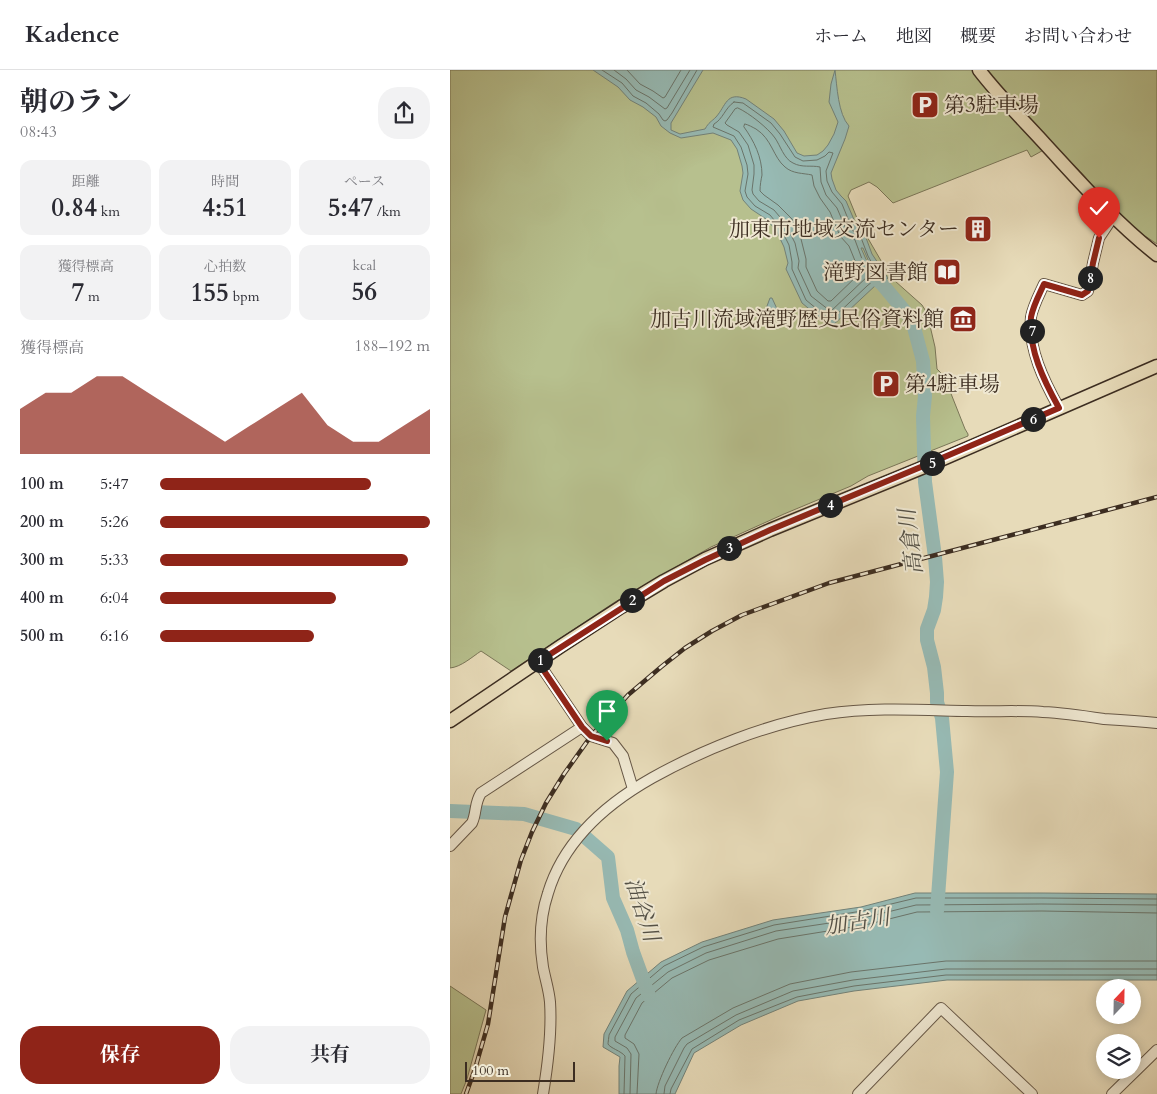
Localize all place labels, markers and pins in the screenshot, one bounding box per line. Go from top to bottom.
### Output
parking icon: 第3駐車場 [910,90,940,120]
place label: 第3駐車場 [944,91,1039,120]
pin [1078,187,1120,238]
building icon: 加東市地域交流センター [963,214,993,244]
place label: 加東市地域交流センター [729,215,959,244]
library icon: 滝野図書館 [932,257,962,287]
place label: 滝野図書館 [823,258,928,287]
pin: 8 [1078,266,1102,290]
museum icon: 加古川流域滝野歴史民俗資料館 [948,304,978,334]
place label: 加古川流域滝野歴史民俗資料館 [650,305,944,334]
pin: 7 [1020,318,1044,344]
parking icon: 第4駐車場 [871,369,901,399]
place label: 第4駐車場 [905,370,1000,399]
pin: 6 [1020,406,1046,432]
pin: 5 [920,450,944,476]
pin: 4 [818,492,842,518]
pin: 3 [716,536,742,560]
pin: 2 [620,588,644,612]
pin: 1 [528,648,552,672]
pin [586,690,628,741]

